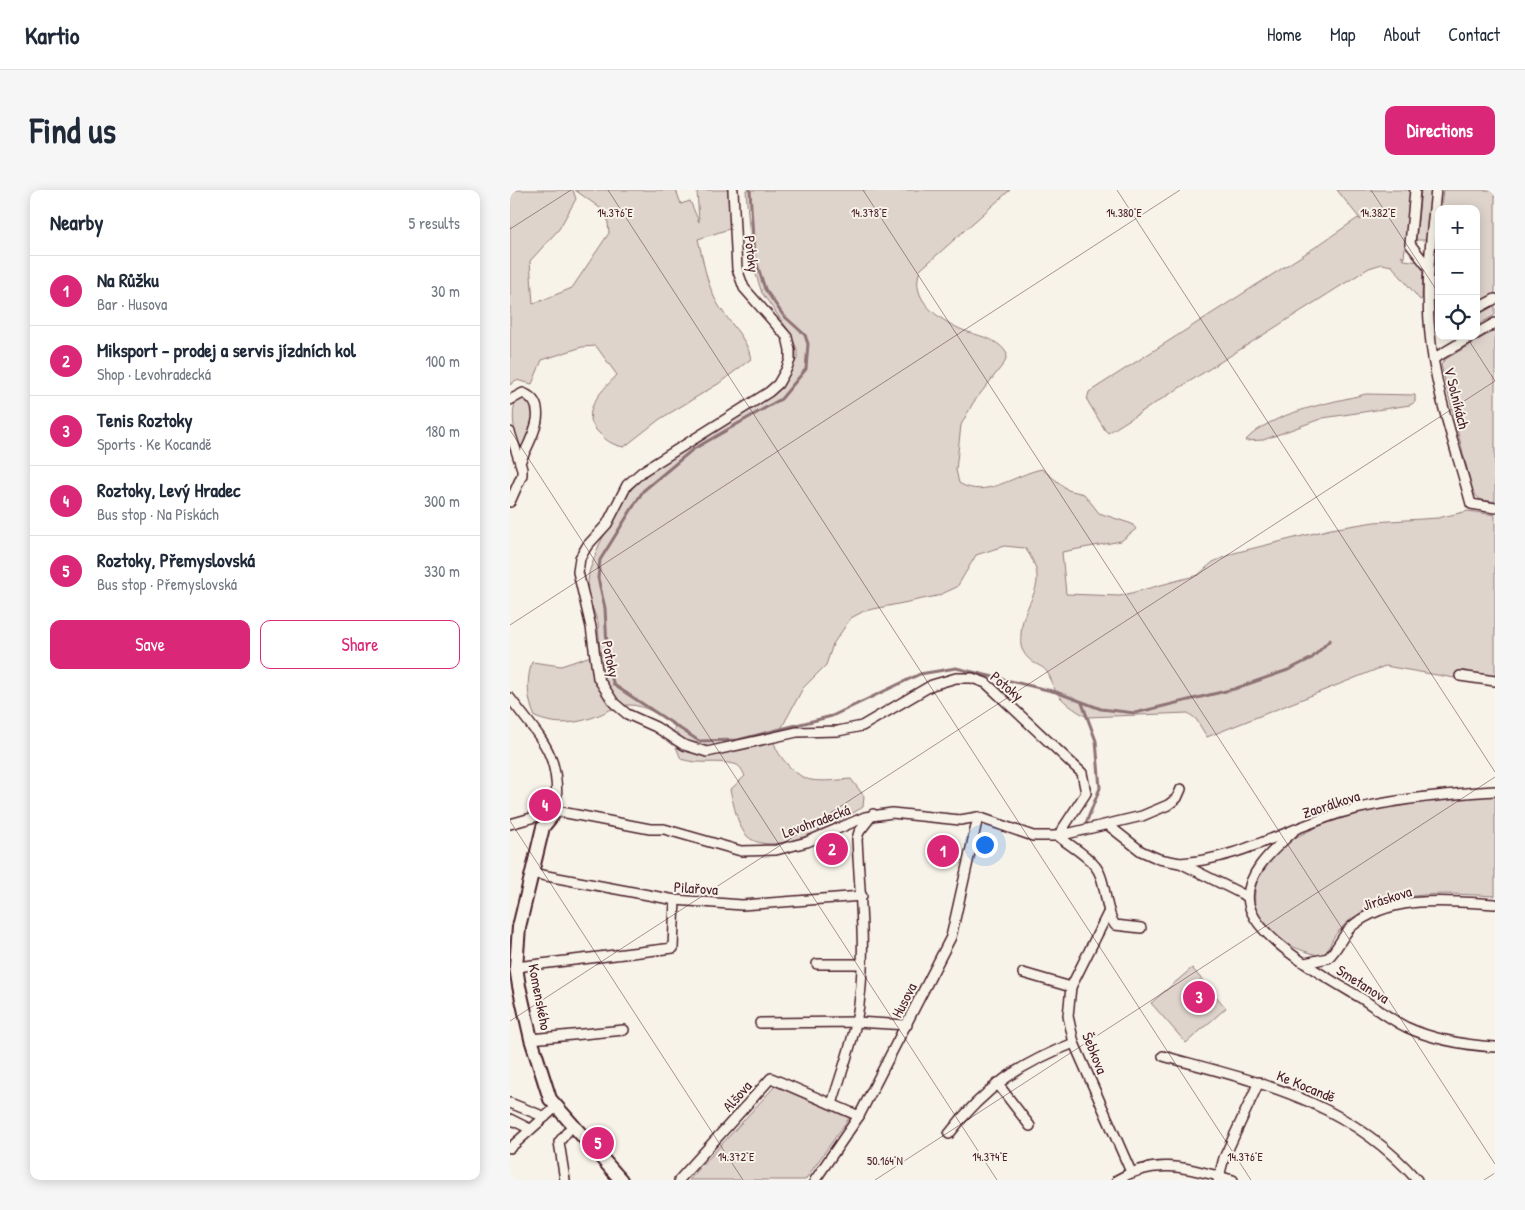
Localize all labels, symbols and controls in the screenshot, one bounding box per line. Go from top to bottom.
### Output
text: Kartio [25,19,80,51]
text: Home [1267,22,1302,47]
text: Map [1330,22,1355,47]
text: About [1383,22,1420,47]
text: Contact [1448,22,1500,47]
button: Directions [1385,106,1495,155]
text: Find us [30,107,116,154]
text: 14.376°E [597,204,633,221]
text: 14.378°E [851,204,888,221]
text: 14.380°E [1106,204,1142,221]
text: 14.382°E [1360,204,1397,221]
map controls [1435,205,1480,340]
button: + [1435,205,1480,250]
text: Nearby [50,208,103,237]
text: 5 results [409,212,460,234]
street label: Potoky [739,234,765,274]
button: − [1435,250,1480,295]
text: Na Růžku [97,267,159,293]
text: 1 [63,280,69,302]
text: 30 m [431,280,460,302]
text: Bar · Husova [97,293,167,315]
button: locate [1435,295,1480,340]
text: Miksport - prodej a servis jízdních kol [97,337,356,363]
text: 2 [62,350,70,372]
text: 100 m [425,350,460,372]
text: Shop · Levohradecká [97,363,211,385]
street label: V Solníkách [1439,365,1475,431]
text: Tenis Roztoky [97,407,193,433]
text: 3 [62,420,70,442]
text: 180 m [426,420,460,442]
text: Sports · Ke Kocandě [97,433,212,455]
text: Roztoky, Levý Hradec [97,477,240,503]
text: 4 [63,490,69,512]
text: 300 m [424,490,460,512]
text: Bus stop · Na Pískách [97,503,219,525]
text: Roztoky, Přemyslovská [97,547,255,573]
text: 5 [63,560,69,582]
text: 330 m [424,560,460,582]
text: Bus stop · Přemyslovská [97,573,237,595]
button: Save [50,620,250,669]
button: Share [260,620,460,669]
street label: Potoky [597,639,625,679]
street label: Potoky [986,666,1028,706]
street label: Zaorálkova [1300,785,1363,823]
pin: 4 [529,786,561,824]
street label: Levohradecká [779,799,853,843]
pin: 2 [816,830,848,868]
pin: 1 [927,832,959,870]
your location [972,832,998,858]
street label: Pilařova [673,876,719,900]
street label: Jiráskova [1360,881,1414,915]
street label: Smetanova [1332,960,1394,1009]
street label: Komenského [523,962,557,1032]
pin: 3 [1183,978,1215,1016]
street label: Husova [886,979,922,1021]
street label: Šebkova [1077,1029,1113,1077]
street label: Ke Kocandě [1274,1065,1338,1107]
street label: Alšova [717,1076,757,1116]
pin: 5 [582,1124,614,1162]
text: 14.372°E [718,1148,755,1165]
text: 14.374°E [972,1148,1008,1165]
text: 14.376°E [1227,1148,1263,1165]
text: 50.164°N [867,1152,903,1169]

